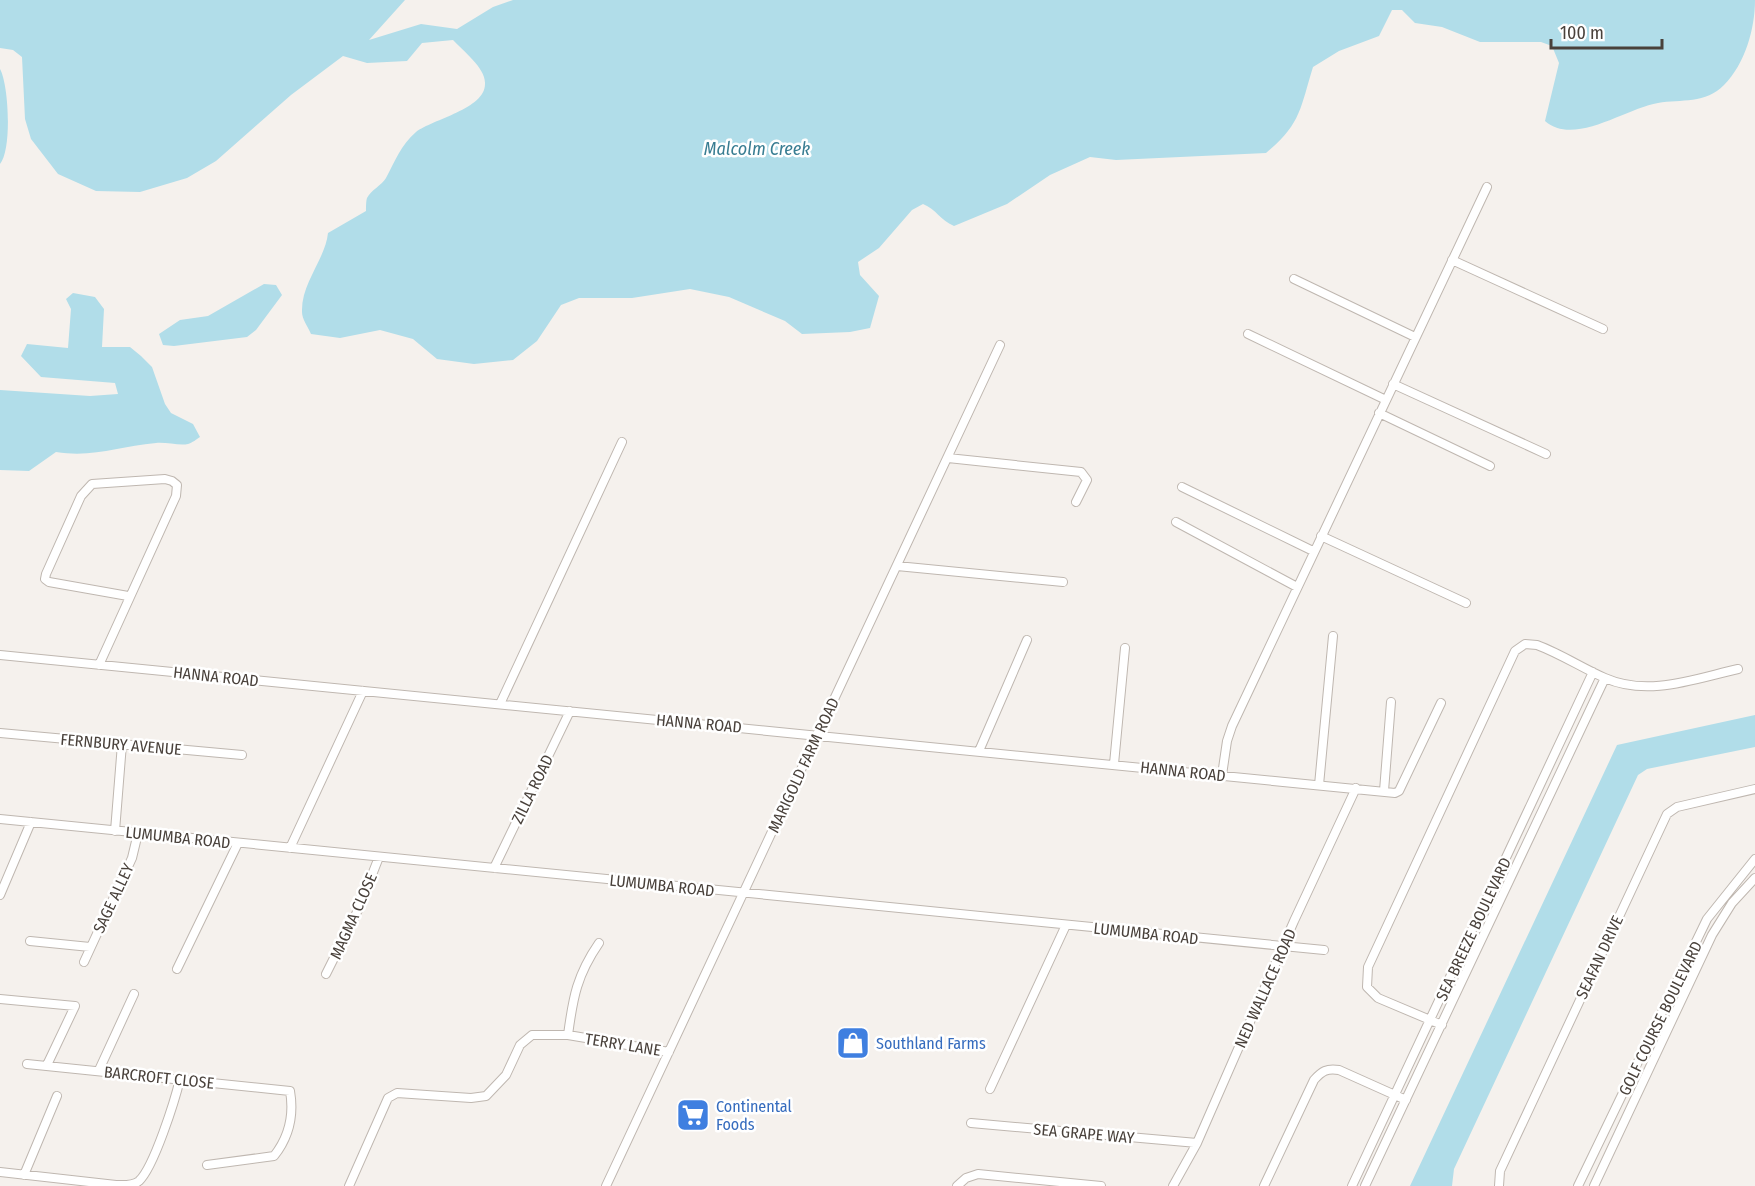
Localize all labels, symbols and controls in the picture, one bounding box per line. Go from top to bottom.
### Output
scale bar [1551,12,1662,50]
text: 100 m [1560,22,1604,44]
water label: Malcolm Creek [704,138,810,160]
street label: HANNA ROAD [172,663,260,690]
street label: MARIGOLD FARM ROAD [764,695,843,836]
street label: HANNA ROAD [655,710,743,737]
street label: FERNBURY AVENUE [60,730,182,759]
street label: ZILLA ROAD [508,752,557,827]
street label: HANNA ROAD [1139,758,1227,785]
street label: LUMUMBA ROAD [125,823,231,852]
street label: SEA BREEZE BOULEVARD [1432,855,1515,1004]
street label: SAGE ALLEY [89,860,138,936]
street label: MAGMA CLOSE [326,870,381,962]
street label: LUMUMBA ROAD [609,871,715,900]
street label: SEAFAN DRIVE [1572,912,1627,1002]
street label: LUMUMBA ROAD [1093,919,1199,948]
street label: NED WALLACE ROAD [1231,926,1300,1051]
street label: GOLF COURSE BOULEVARD [1615,938,1706,1098]
shop icon: Southland Farms [835,1025,871,1061]
street label: TERRY LANE [584,1029,662,1060]
place label: Southland Farms [876,1034,986,1053]
street label: BARCROFT CLOSE [103,1062,215,1093]
supermarket icon: Continental Foods [675,1097,711,1133]
place label: Continental Foods [716,1097,792,1134]
street label: SEA GRAPE WAY [1033,1120,1135,1147]

